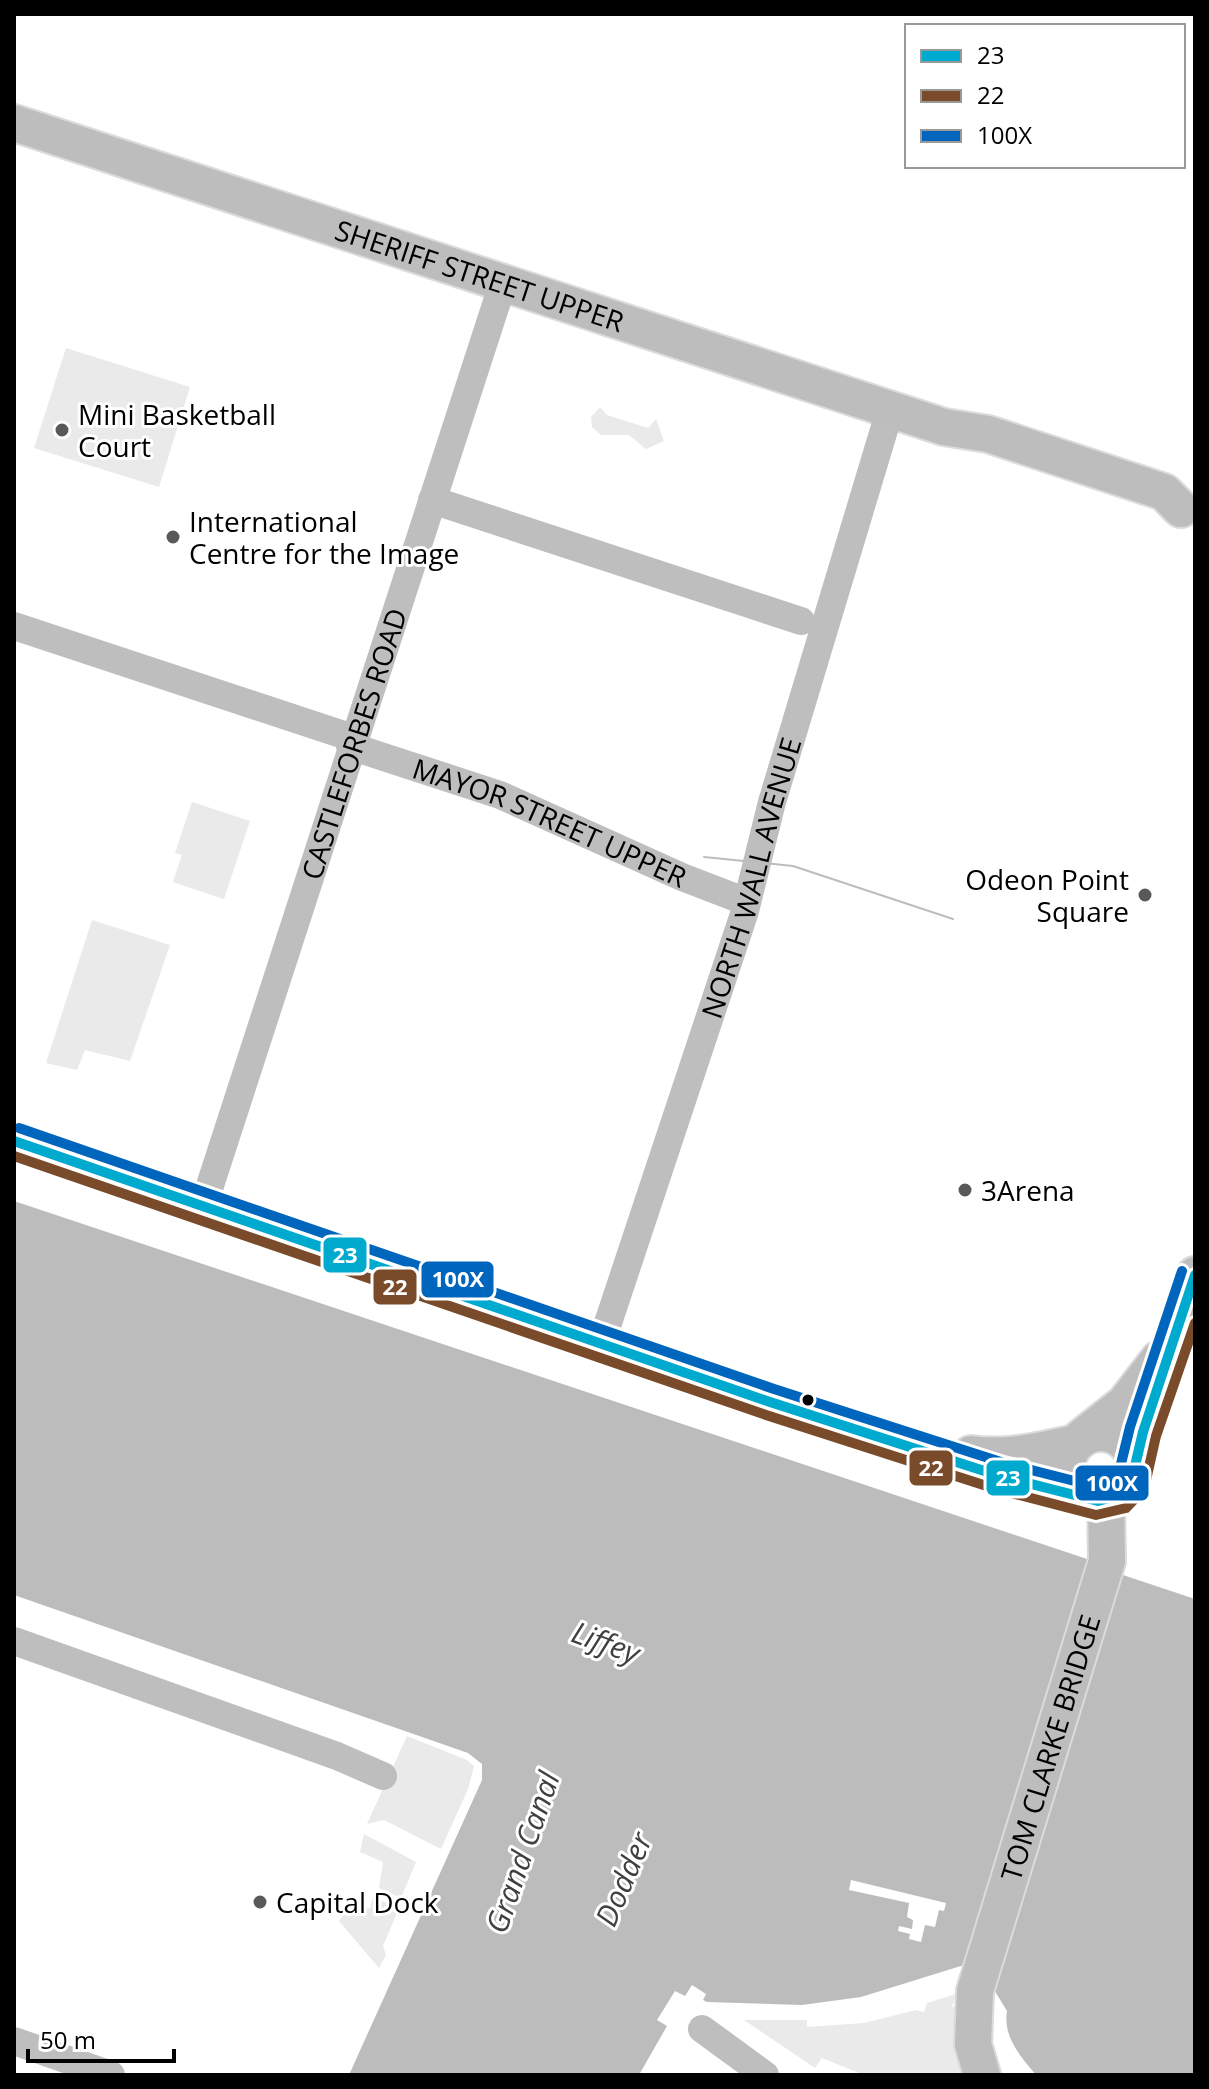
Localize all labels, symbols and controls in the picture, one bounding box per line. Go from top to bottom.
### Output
legend [905,24,1185,168]
text: 23 [977,38,1004,71]
text: 22 [977,78,1004,111]
text: 100X [977,118,1032,151]
street label: SHERIFF STREET UPPER [330,210,629,340]
place label: Mini Basketball Court [78,395,276,465]
marker: Mini Basketball Court [53,421,71,439]
place label: International Centre for the Image [189,502,459,572]
marker: International Centre for the Image [164,528,182,546]
street label: CASTLEFORBES ROAD [292,603,415,884]
street label: NORTH WALL AVENUE [692,733,809,1023]
street label: MAYOR STREET UPPER [408,749,693,896]
place label: Odeon Point Square [965,860,1129,930]
marker: Odeon Point Square [1136,886,1154,904]
place label: 3Arena [981,1171,1075,1209]
marker: 3Arena [956,1181,974,1199]
line badge: 23 [322,1236,368,1274]
text: 23 [332,1239,358,1269]
line badge: 100X [420,1260,495,1299]
text: 100X [432,1263,485,1293]
line badge: 22 [372,1268,418,1306]
text: 22 [382,1271,408,1301]
unlabelled marker [800,1392,816,1408]
line badge: 22 [908,1449,954,1487]
text: 22 [918,1452,944,1482]
line badge: 23 [985,1459,1031,1497]
text: 23 [995,1462,1021,1492]
line badge: 100X [1074,1464,1150,1502]
text: 100X [1086,1467,1139,1497]
street label: TOM CLARKE BRIDGE [991,1610,1108,1885]
water label: Liffey [566,1611,648,1674]
water label: Grand Canal [475,1765,569,1938]
water label: Dodder [585,1825,662,1932]
place label: Capital Dock [276,1883,439,1921]
marker: Capital Dock [251,1893,269,1911]
scale bar [28,2013,174,2063]
text: 50 m [40,2023,96,2056]

